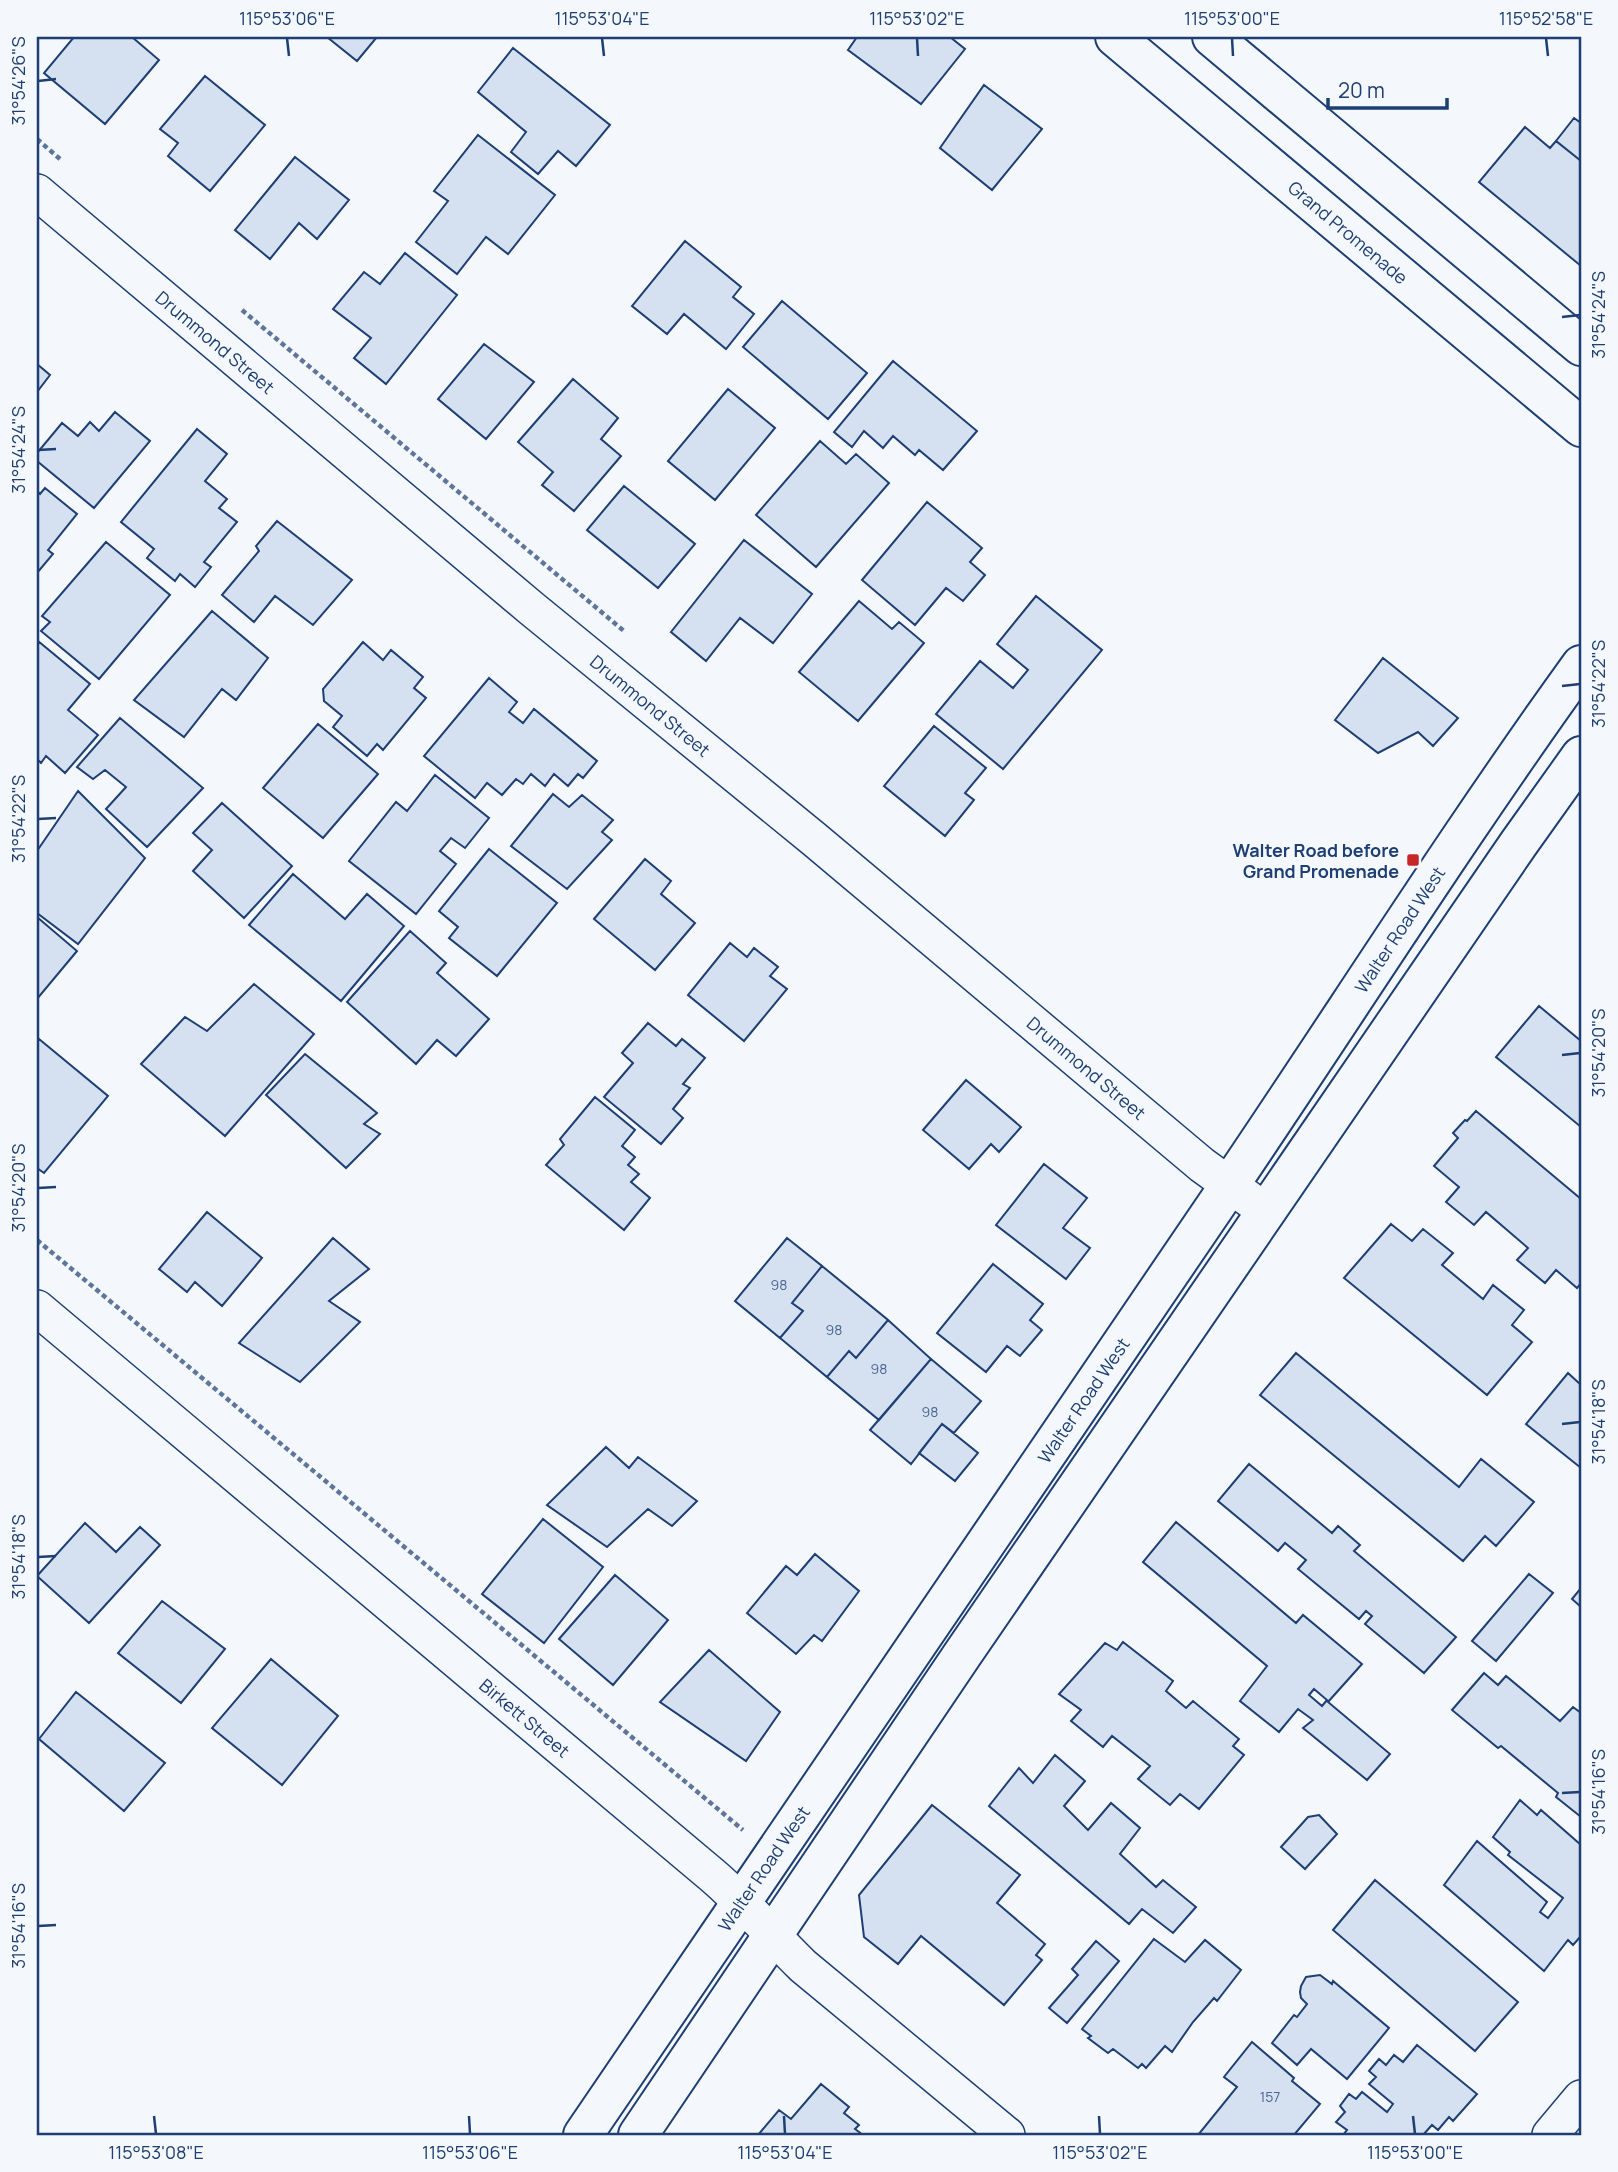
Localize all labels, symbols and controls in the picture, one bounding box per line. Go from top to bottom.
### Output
text: 115°53'06"E [239,6,335,30]
text: 115°53'04"E [554,6,650,30]
text: 115°53'02"E [869,6,965,30]
text: 115°53'00"E [1184,6,1280,30]
text: 115°52'58"E [1499,6,1593,30]
text: 31°54'26"S [6,37,30,125]
scale bar [1328,66,1446,110]
text: 20 m [1338,76,1385,104]
street label: Grand Promenade [1283,175,1413,289]
text: 31°54'24"S [1586,271,1610,359]
street label: Drummond Street [151,285,280,399]
text: 31°54'24"S [6,406,30,494]
text: 31°54'22"S [1586,640,1610,728]
street label: Drummond Street [585,649,715,762]
text: 31°54'22"S [6,775,30,863]
place label: Walter Road before Grand Promenade [1233,838,1399,883]
marker: Walter Road before Grand Promenade [1405,852,1421,868]
street label: Walter Road West [1349,862,1450,997]
text: 31°54'20"S [1586,1009,1610,1097]
street label: Drummond Street [1022,1011,1151,1125]
text: 31°54'20"S [6,1144,30,1232]
house number: 98 [771,1275,787,1294]
house number: 98 [826,1320,842,1339]
street label: Walter Road West [1032,1333,1135,1468]
house number: 98 [871,1359,887,1378]
text: 31°54'18"S [1586,1379,1610,1465]
house number: 98 [922,1402,938,1421]
text: 31°54'18"S [6,1514,30,1600]
street label: Birkett Street [475,1673,575,1763]
text: 31°54'16"S [1586,1749,1610,1835]
street label: Walter Road West [712,1801,815,1936]
text: 31°54'16"S [6,1883,30,1969]
house number: 157 [1260,2087,1280,2106]
text: 115°53'08"E [108,2140,204,2164]
text: 115°53'06"E [422,2140,518,2164]
text: 115°53'04"E [737,2140,833,2164]
text: 115°53'02"E [1052,2140,1148,2164]
text: 115°53'00"E [1367,2140,1463,2164]

